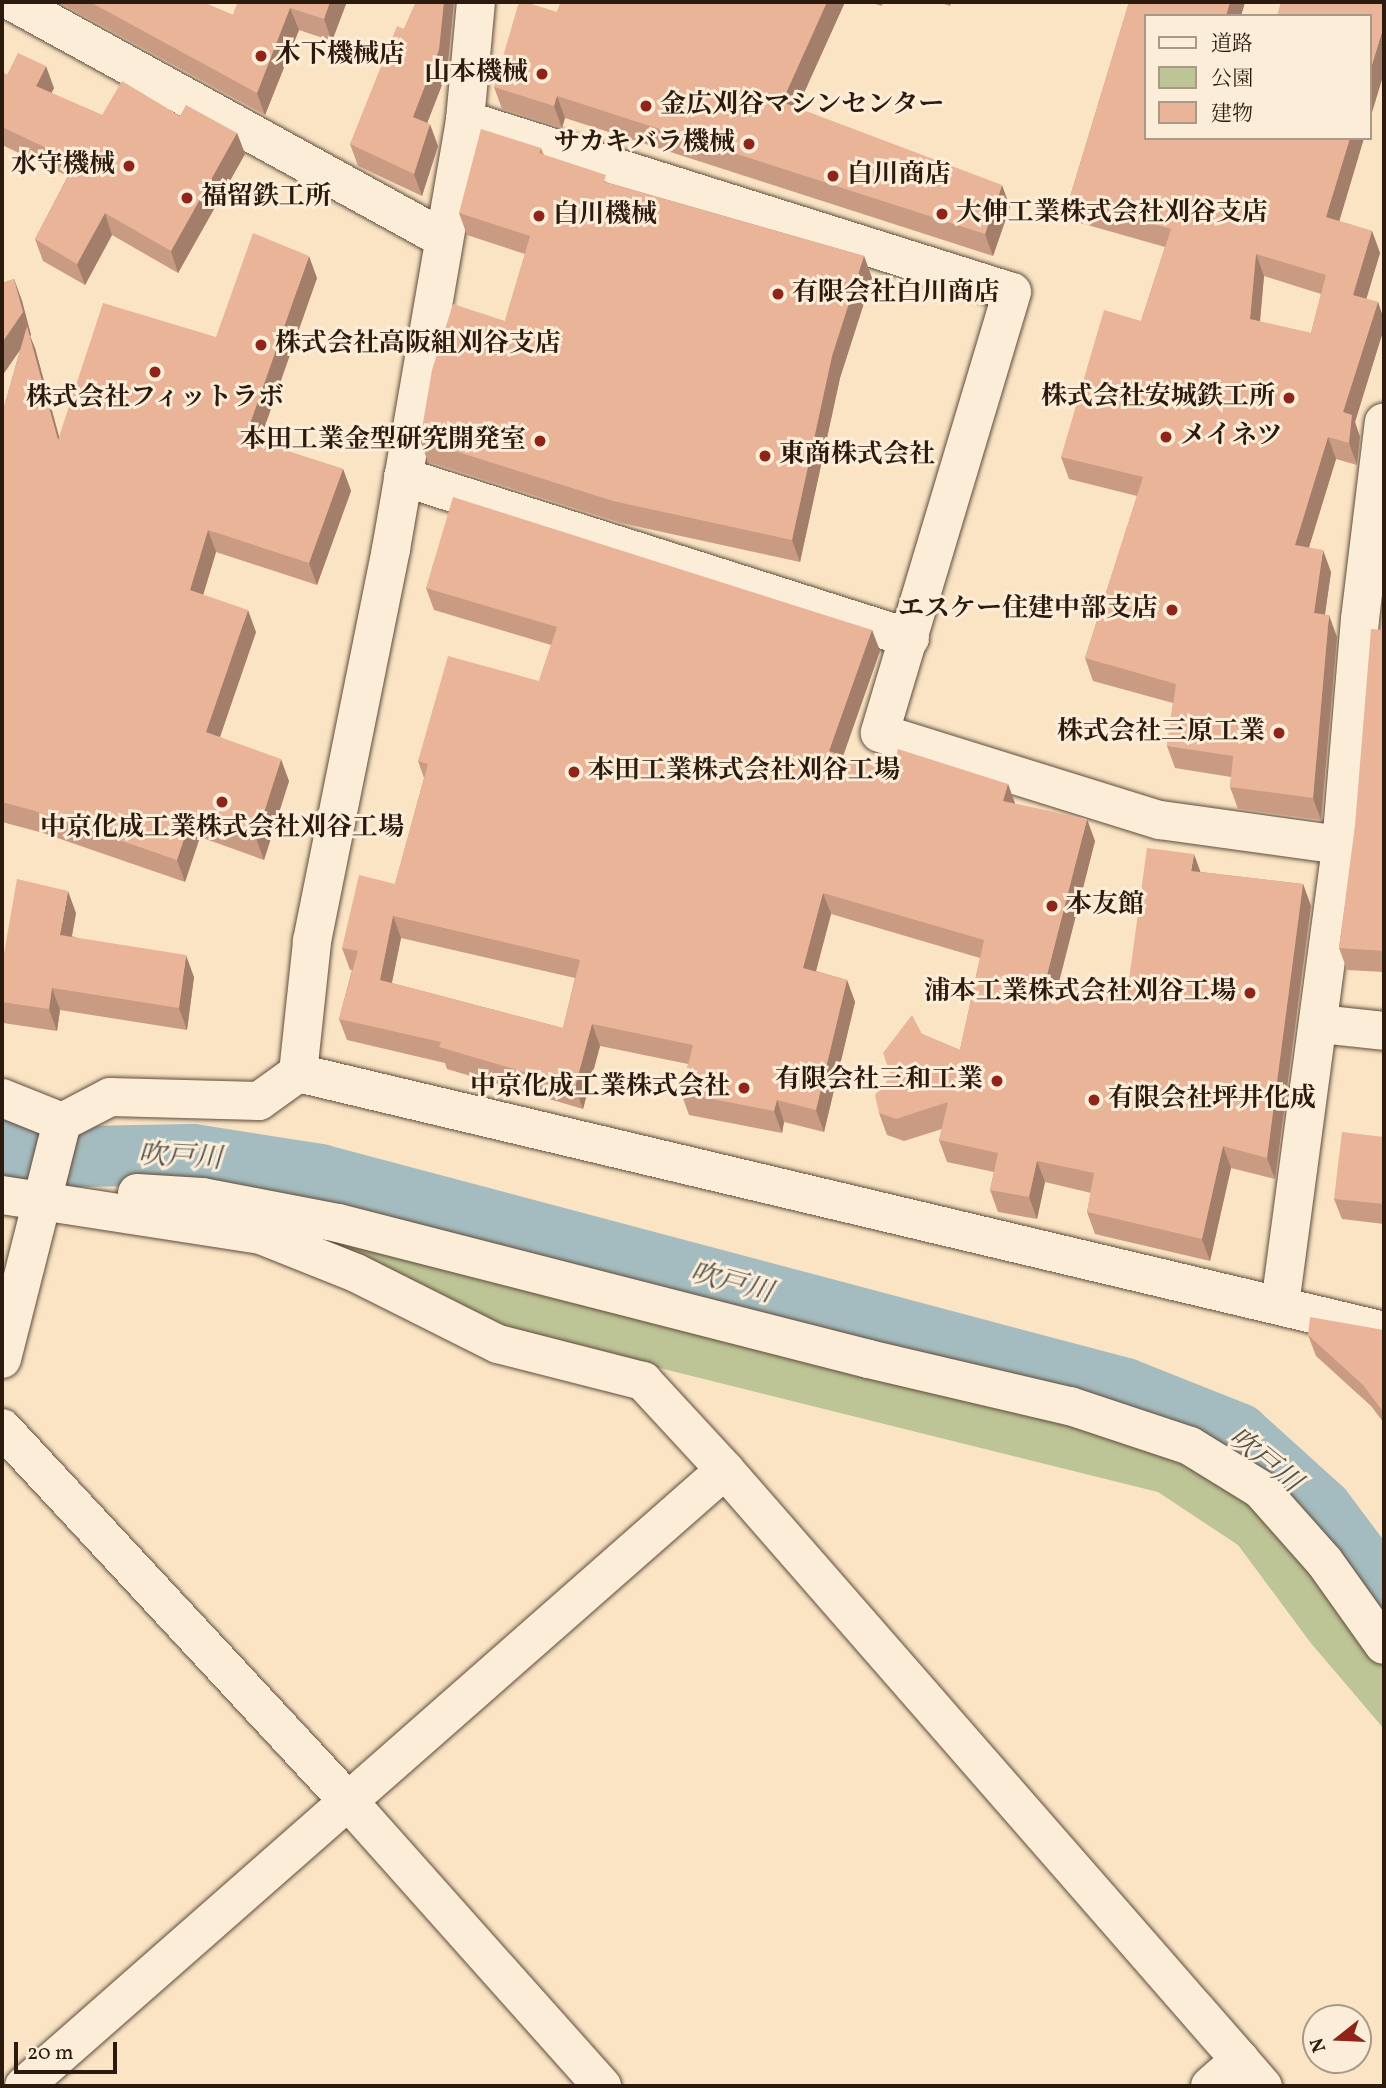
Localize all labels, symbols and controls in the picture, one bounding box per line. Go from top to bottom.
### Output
legend [1144,14,1372,140]
text: 道路 [1211,30,1253,59]
place label: 木下機械店 [275,40,405,72]
marker: 木下機械店 [253,48,269,64]
place label: 山本機械 [424,58,528,90]
text: 公園 [1211,65,1253,94]
marker: 山本機械 [534,66,550,82]
place label: 金広刈谷マシンセンター [660,90,946,122]
marker: 金広刈谷マシンセンター [638,98,654,114]
text: 建物 [1211,100,1253,129]
place label: サカキバラ機械 [553,128,735,160]
marker: サカキバラ機械 [741,136,757,152]
place label: 水守機械 [11,150,115,182]
marker: 水守機械 [121,158,137,174]
place label: 白川商店 [847,160,951,192]
marker: 白川商店 [825,168,841,184]
place label: 福留鉄工所 [201,182,331,214]
marker: 福留鉄工所 [179,190,195,206]
place label: 大伸工業株式会社刈谷支店 [956,198,1268,230]
place label: 白川機械 [553,200,657,232]
marker: 大伸工業株式会社刈谷支店 [934,206,950,222]
marker: 白川機械 [531,208,547,224]
place label: 有限会社白川商店 [792,278,1000,310]
marker: 有限会社白川商店 [770,286,786,302]
place label: 株式会社高阪組刈谷支店 [275,329,561,361]
marker: 株式会社高阪組刈谷支店 [253,337,269,353]
marker: 株式会社フィットラボ [147,364,163,380]
place label: 株式会社安城鉄工所 [1041,382,1275,414]
place label: 株式会社フィットラボ [25,383,285,415]
marker: 株式会社安城鉄工所 [1281,390,1297,406]
place label: メイネツ [1180,421,1284,453]
place label: 本田工業金型研究開発室 [240,425,526,457]
marker: メイネツ [1158,429,1174,445]
marker: 本田工業金型研究開発室 [532,433,548,449]
place label: 東商株式会社 [779,440,935,472]
marker: 東商株式会社 [757,448,773,464]
place label: エスケー住建中部支店 [898,594,1158,626]
marker: エスケー住建中部支店 [1164,602,1180,618]
place label: 株式会社三原工業 [1057,717,1265,749]
marker: 株式会社三原工業 [1271,725,1287,741]
place label: 本田工業株式会社刈谷工場 [588,756,900,788]
marker: 本田工業株式会社刈谷工場 [566,764,582,780]
marker: 中京化成工業株式会社刈谷工場 [214,794,230,810]
place label: 中京化成工業株式会社刈谷工場 [40,813,404,845]
place label: 本友館 [1066,890,1144,922]
marker: 本友館 [1044,898,1060,914]
place label: 浦本工業株式会社刈谷工場 [924,977,1236,1009]
marker: 浦本工業株式会社刈谷工場 [1242,985,1258,1001]
place label: 有限会社三和工業 [775,1065,983,1097]
place label: 中京化成工業株式会社 [470,1072,730,1104]
marker: 有限会社三和工業 [989,1073,1005,1089]
marker: 中京化成工業株式会社 [736,1080,752,1096]
place label: 有限会社坪井化成 [1108,1084,1316,1116]
marker: 有限会社坪井化成 [1086,1092,1102,1108]
water label: 吹戸川 [137,1139,223,1177]
water label: 吹戸川 [686,1257,776,1311]
water label: 吹戸川 [1221,1422,1307,1500]
north arrow [1302,2004,1372,2074]
scale bar [18,2028,121,2072]
text: N [1304,2034,1333,2055]
text: 20 m [27,2039,73,2068]

